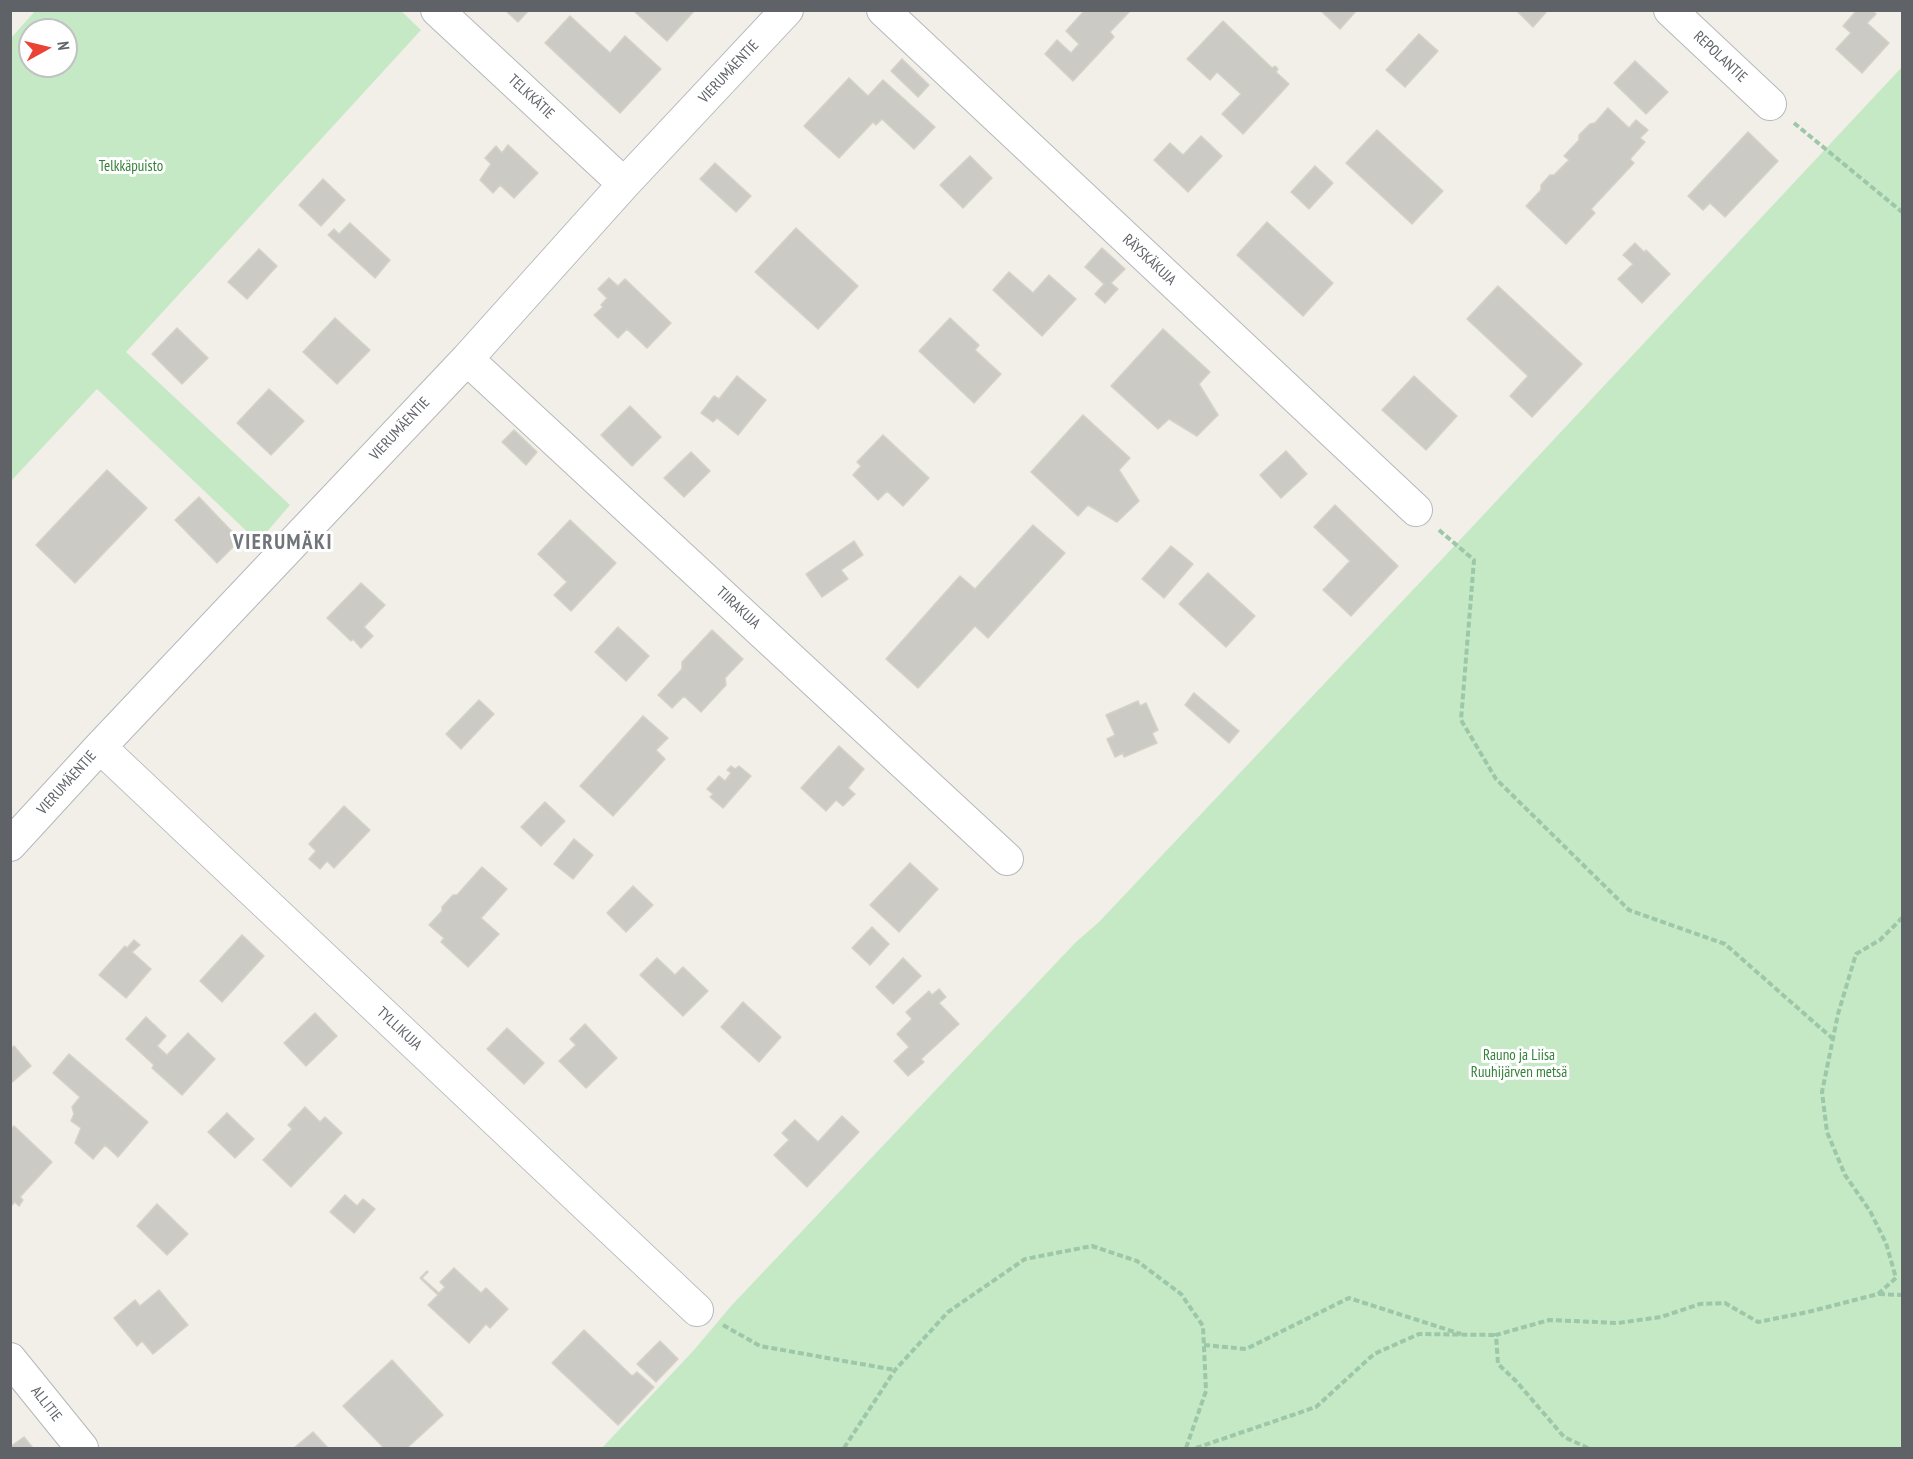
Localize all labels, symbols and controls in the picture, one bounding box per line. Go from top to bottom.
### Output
north arrow [18,18,78,78]
street label: REPOLANTIE [1690,28,1750,86]
street label: VIERUMÄENTIE [695,37,763,107]
text: N [53,40,74,51]
street label: TELKKÄTIE [504,71,558,123]
park label: Telkkäpuisto [99,158,163,176]
street label: RÄYSKÄKUJA [1119,231,1179,289]
street label: VIERUMÄENTIE [366,394,434,464]
district label: VIERUMÄKI [233,530,333,556]
street label: TIIRAKUJA [712,583,764,633]
street label: VIERUMÄENTIE [34,747,100,819]
street label: TYLLIKUJA [373,1004,425,1054]
park label: Rauno ja Liisa Ruuhijärven metsä [1471,1047,1567,1082]
street label: ALLITIE [27,1383,65,1425]

